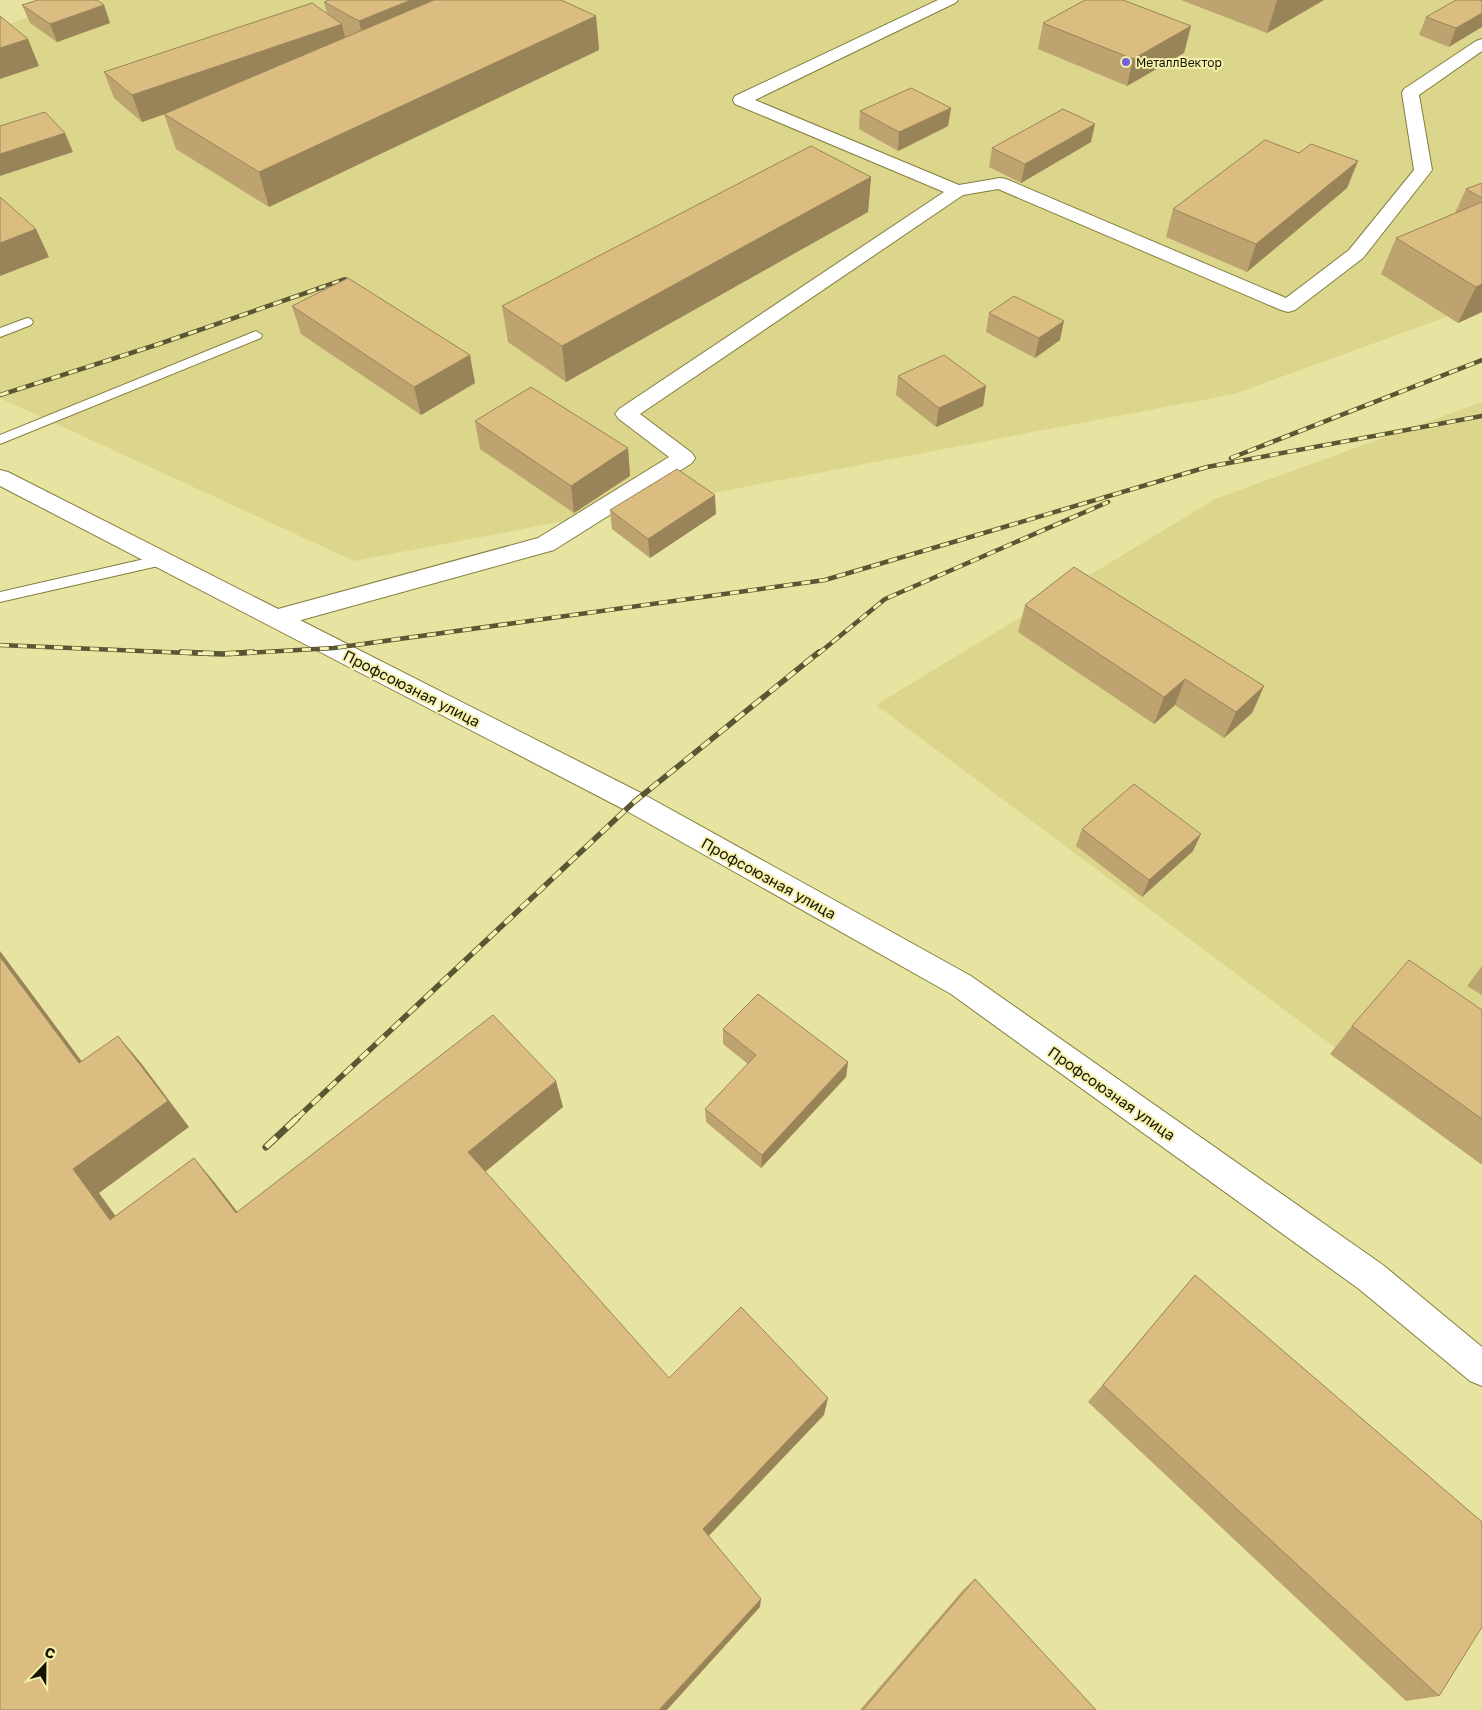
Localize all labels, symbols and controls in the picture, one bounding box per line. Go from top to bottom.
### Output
place label: МеталлВектор [1136,55,1222,70]
marker: МеталлВектор [1120,56,1132,68]
street label: Профсоюзная улица [341,646,483,730]
street label: Профсоюзная улица [699,833,839,923]
street label: Профсоюзная улица [1045,1042,1179,1144]
north arrow [20,1640,70,1690]
text: С [42,1643,58,1662]

